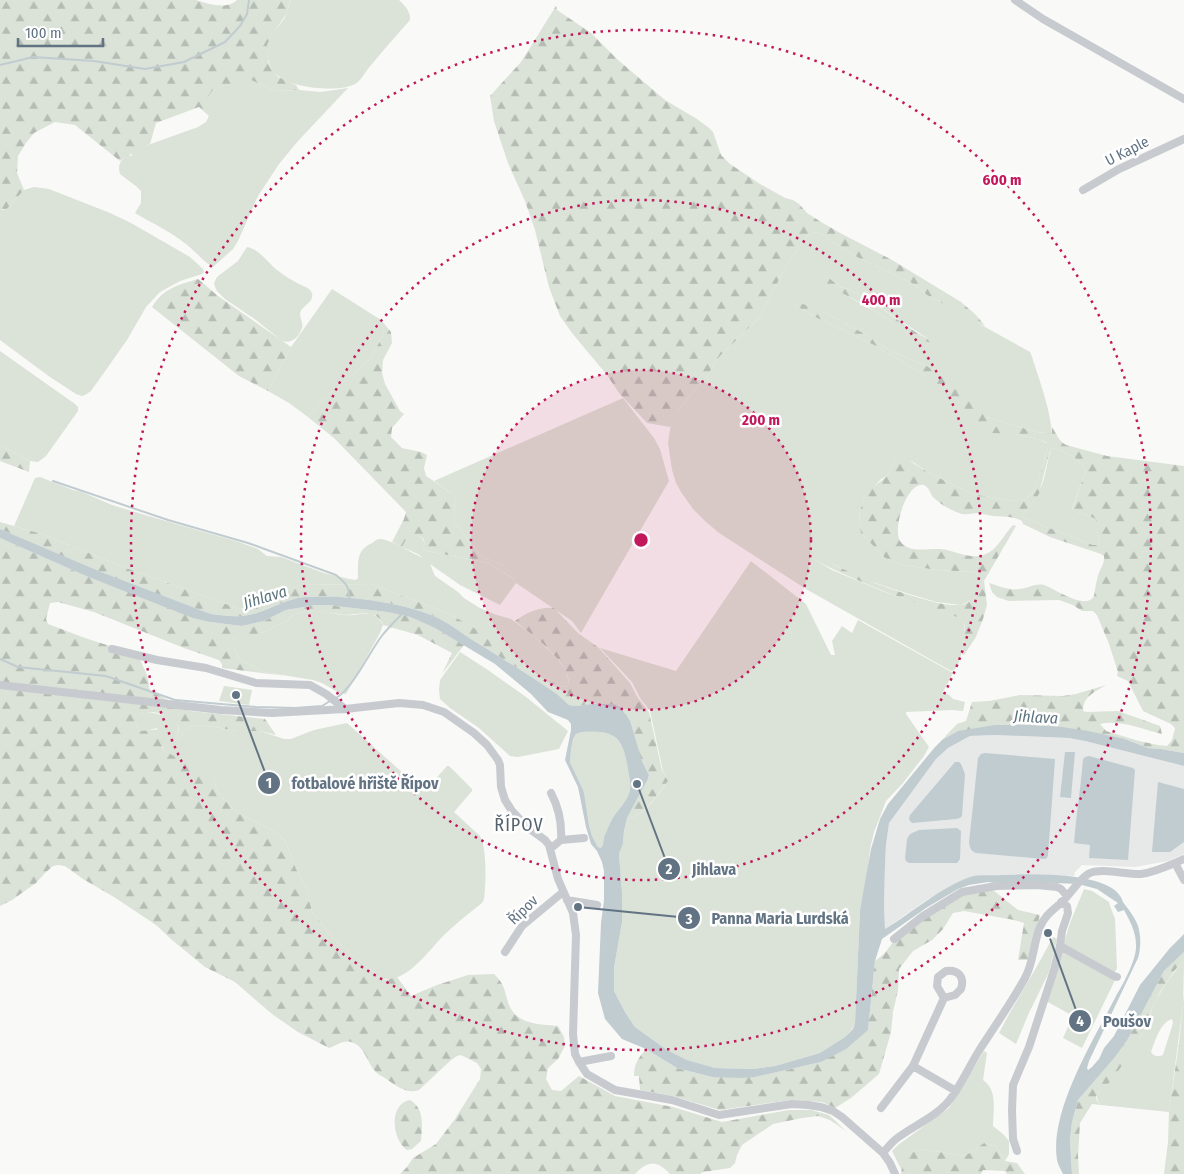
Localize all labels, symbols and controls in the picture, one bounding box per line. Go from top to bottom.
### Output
scale bar [18,15,102,47]
text: 100 m [25,24,62,42]
street label: U Kaple [1102,132,1152,170]
text: 600 m [983,171,1021,189]
text: 400 m [862,291,900,309]
text: 200 m [741,411,780,429]
centre of rings [632,531,650,549]
water label: Jihlava [240,581,289,613]
water label: Jihlava [1012,706,1059,728]
callout: fotbalové hřiště Řípov [256,768,448,799]
text: fotbalové hřiště Řípov [291,773,439,793]
text: 1 [266,774,272,792]
district label: ŘÍPOV [494,813,544,836]
callout: Jihlava [656,854,746,885]
text: 2 [665,860,673,878]
text: Jihlava [691,860,736,879]
street label: Řípov [504,891,542,928]
callout: Panna Maria Lurdská [677,903,859,934]
text: Panna Maria Lurdská [711,909,849,928]
text: 3 [684,910,693,928]
callout: Poušov [1068,1005,1161,1036]
text: 4 [1076,1012,1084,1030]
text: Poušov [1103,1012,1151,1031]

